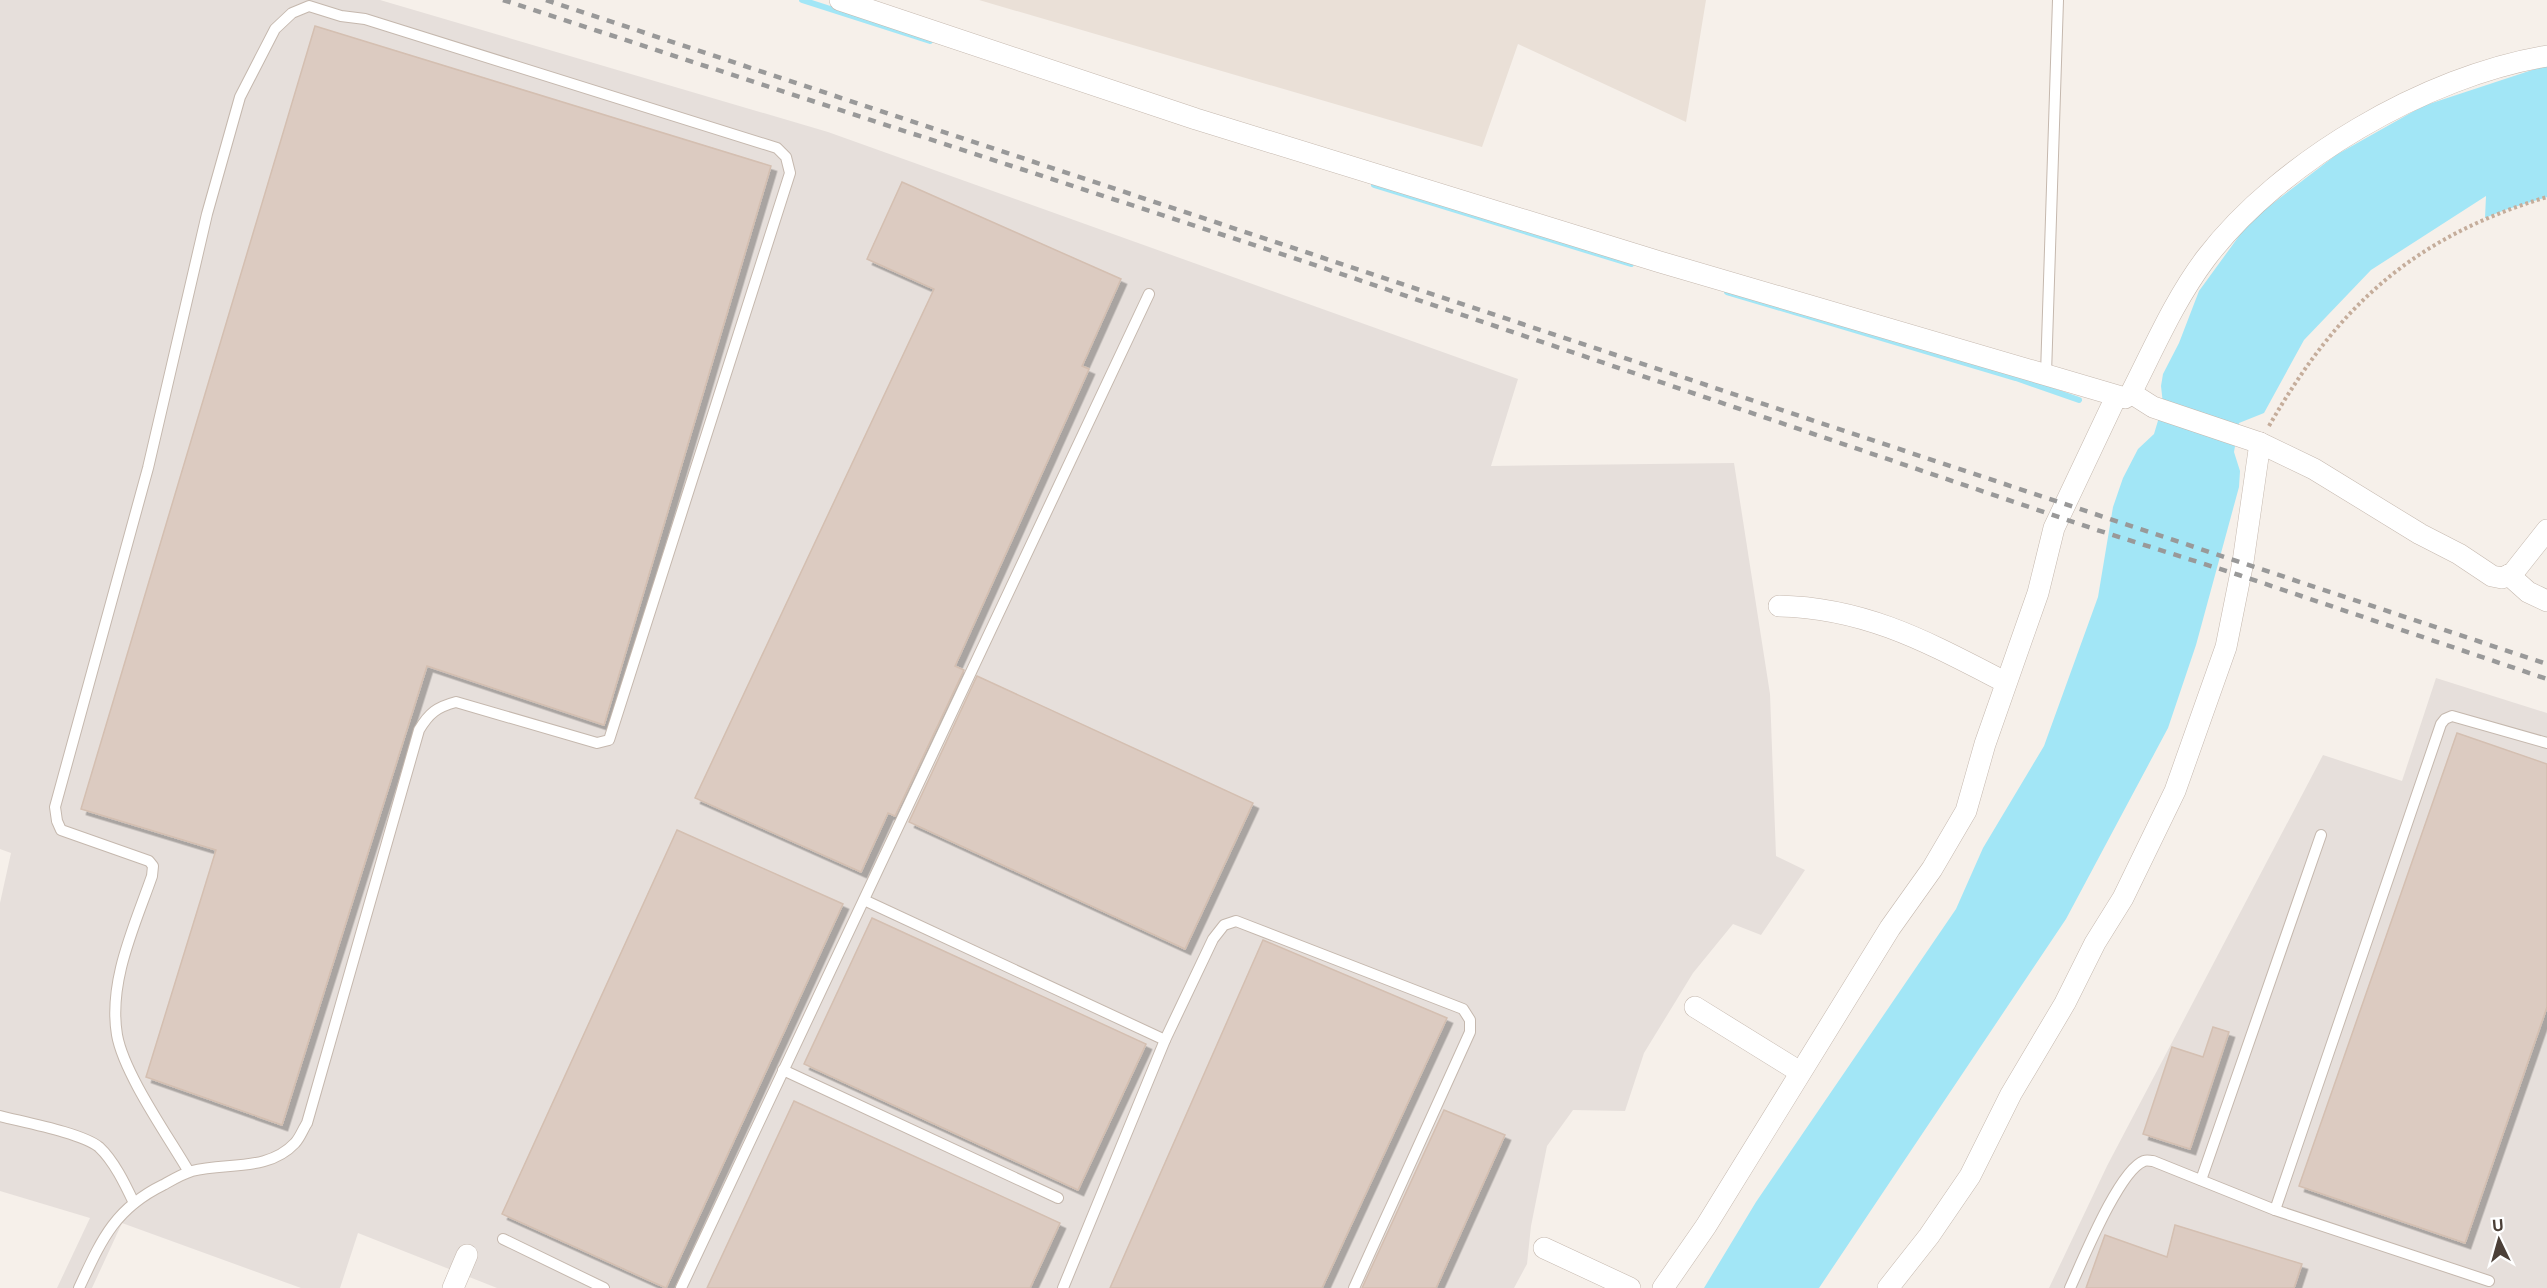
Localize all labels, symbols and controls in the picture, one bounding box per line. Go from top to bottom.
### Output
north arrow [2469,1210,2529,1270]
text: U [2491,1216,2504,1236]

